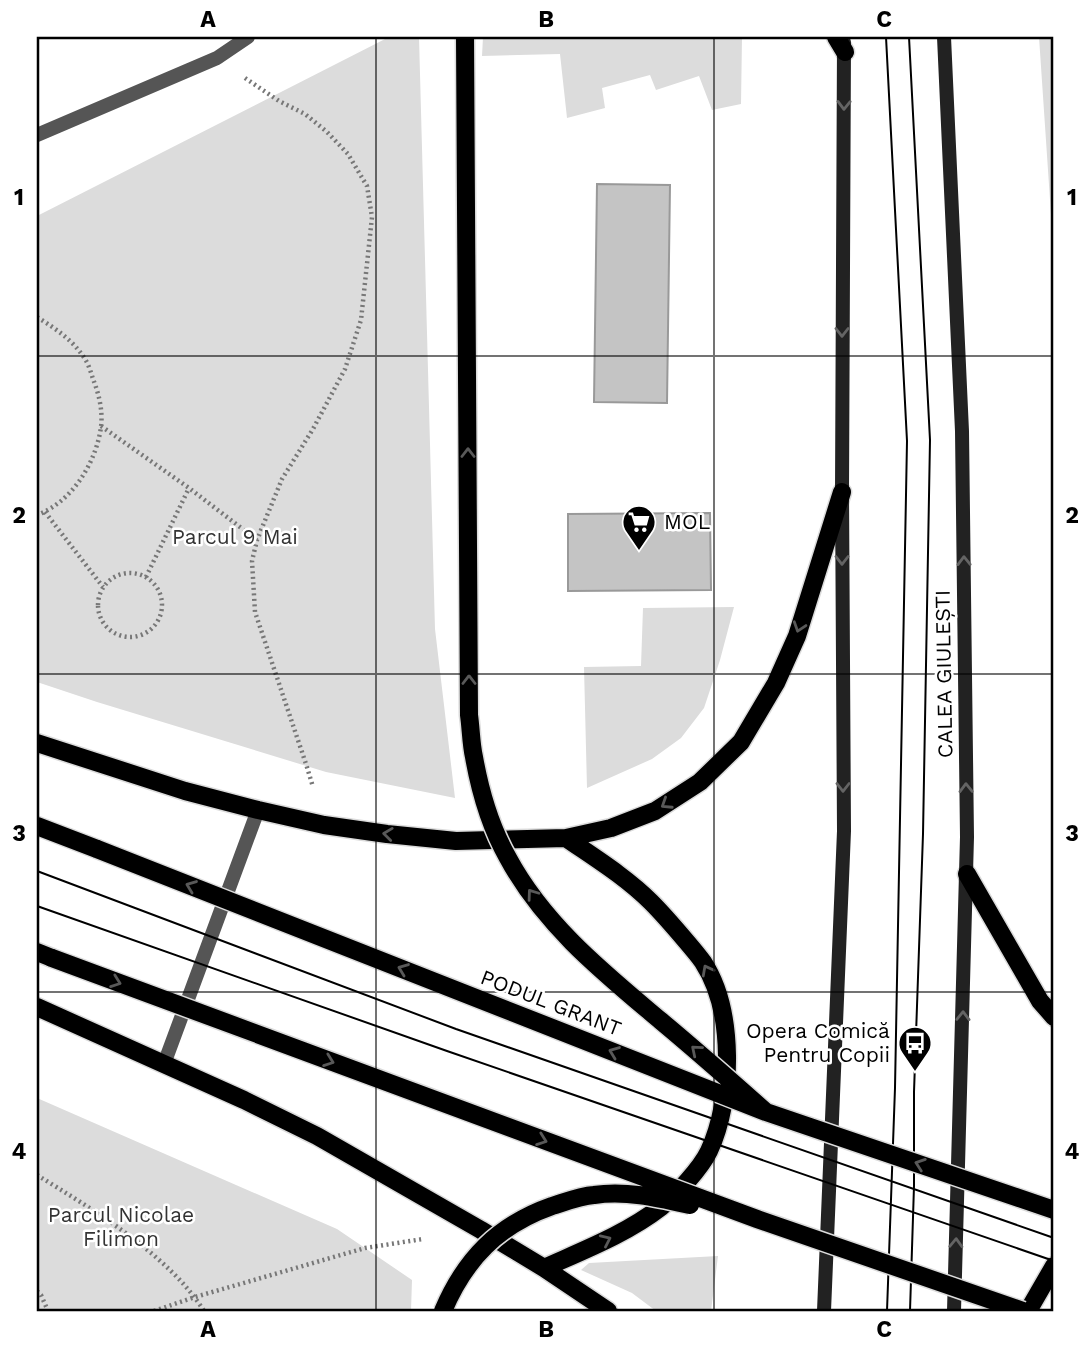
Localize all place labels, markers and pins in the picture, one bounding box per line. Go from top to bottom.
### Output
supermarket icon: MOL [620,503,658,552]
place label: MOL [664,509,710,534]
place label: Opera Comică Pentru Copii [746,1018,890,1067]
bus stop icon: Opera Comică Pentru Copii [896,1024,934,1073]

